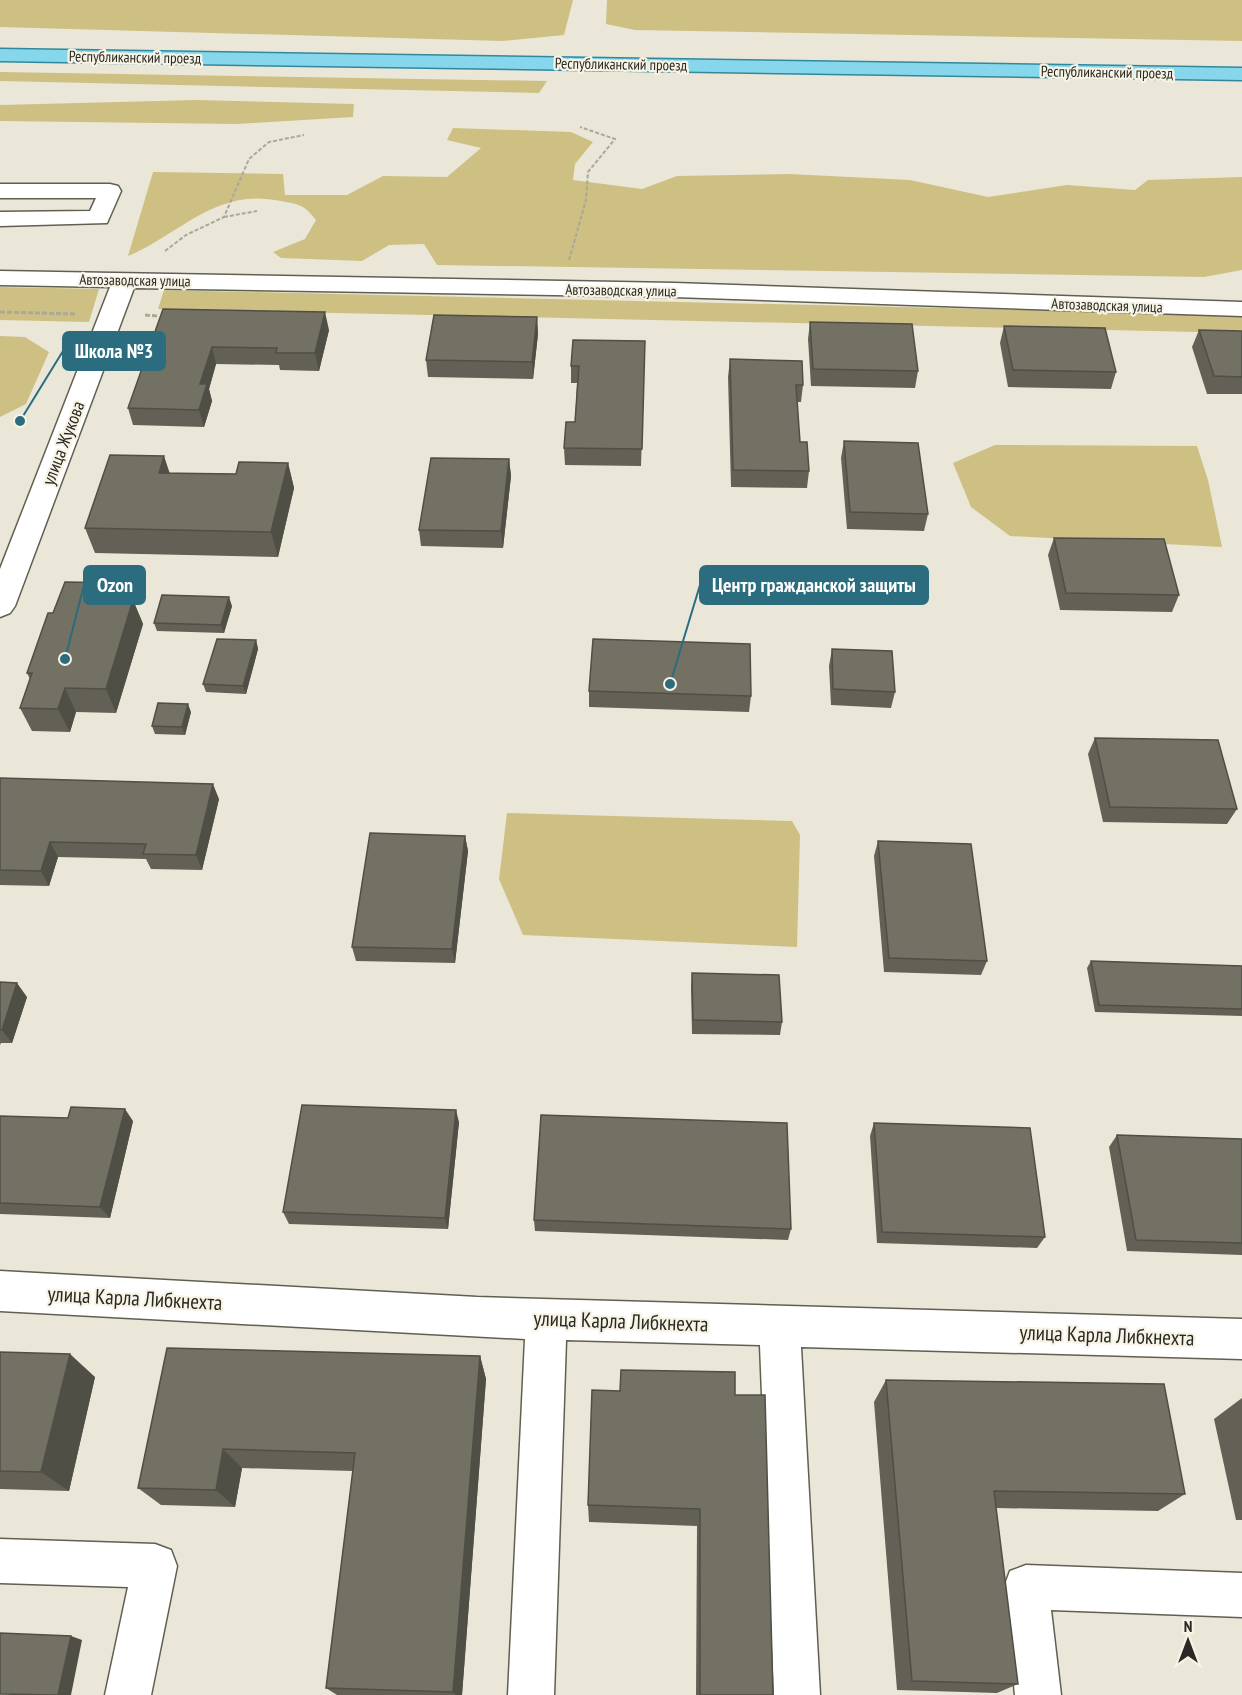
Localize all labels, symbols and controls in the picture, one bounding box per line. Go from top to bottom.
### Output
street label: Республиканский проезд [69,46,202,68]
street label: Республиканский проезд [555,53,688,75]
street label: Республиканский проезд [1041,61,1174,83]
street label: Автозаводская улица [79,270,191,290]
street label: Автозаводская улица [565,280,677,300]
street label: Автозаводская улица [1051,294,1163,316]
callout: Школа №3 [63,332,165,370]
text: Школа №3 [75,338,153,364]
street label: улица Жукова [36,398,90,488]
callout: Ozon [84,566,145,604]
callout: Центр гражданской защиты [700,566,928,604]
text: Ozon [97,572,133,598]
text: Центр гражданской защиты [712,572,916,598]
street label: улица Карла Либкнехта [47,1280,223,1316]
street label: улица Карла Либкнехта [533,1304,709,1338]
street label: улица Карла Либкнехта [1019,1318,1195,1352]
north arrow [1158,1611,1218,1671]
text: N [1184,1616,1192,1636]

